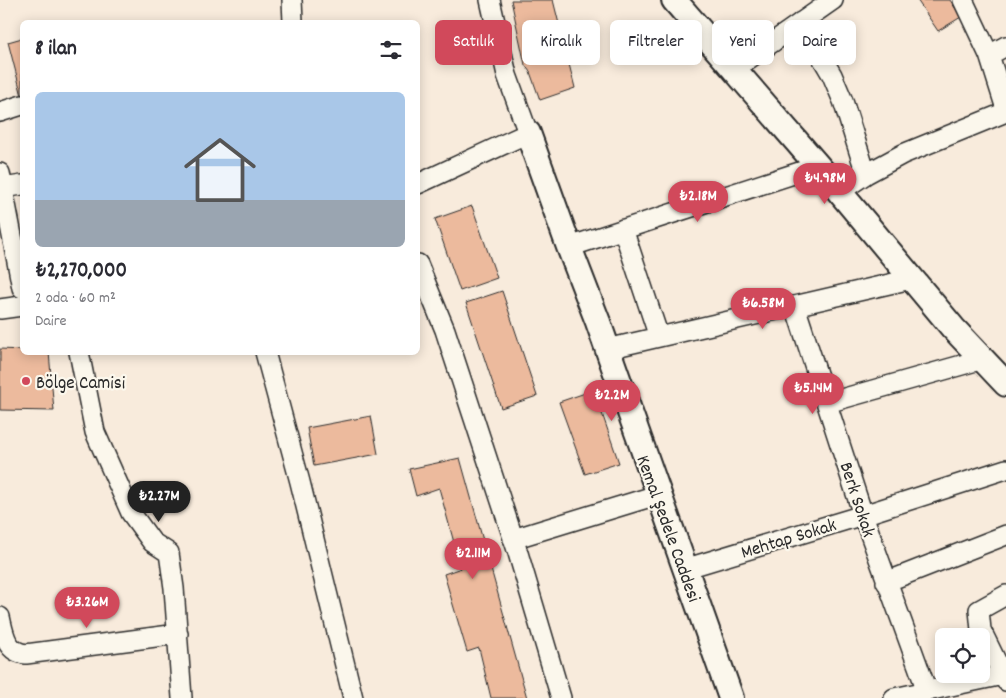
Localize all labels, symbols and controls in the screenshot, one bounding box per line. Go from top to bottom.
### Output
chip: Satılık [435,20,512,65]
chip: Kiralık [522,20,600,65]
chip: Filtreler [610,20,702,65]
chip: Yeni [712,20,774,65]
chip: Daire [784,20,856,65]
text: 8 ilan [35,35,77,65]
icon: filters [377,36,405,64]
icon: home [175,125,265,215]
pin: ₺4.98M [784,162,866,205]
text: ₺4.98M [804,167,846,190]
pin: ₺2.18M [657,180,739,223]
text: ₺2.18M [679,185,717,208]
text: ₺2,270,000 [35,257,127,287]
text: 2 oda · 60 m² [35,287,116,310]
pin: ₺6.58M [722,288,804,330]
text: ₺6.58M [742,292,784,315]
text: Daire [35,310,67,333]
place label: Bölge Camisi [36,371,126,398]
pin: ₺5.14M [772,372,854,415]
marker: Bölge Camisi [20,375,32,387]
text: ₺5.14M [794,377,832,400]
pin: ₺2.2M [577,380,647,422]
text: ₺2.2M [595,384,629,407]
street label: Kemal Şedele Caddesi [628,452,706,607]
street label: Berk Sokak [831,459,881,541]
pin: ₺2.27M [118,480,200,523]
text: ₺2.27M [138,485,180,508]
street label: Mehtap Sokak [738,513,840,568]
pin: ₺2.11M [432,538,514,580]
text: ₺2.11M [456,542,490,565]
pin: ₺3.26M [46,586,128,629]
text: ₺3.26M [66,591,108,614]
map controls [935,628,990,683]
button: locate [935,628,990,683]

